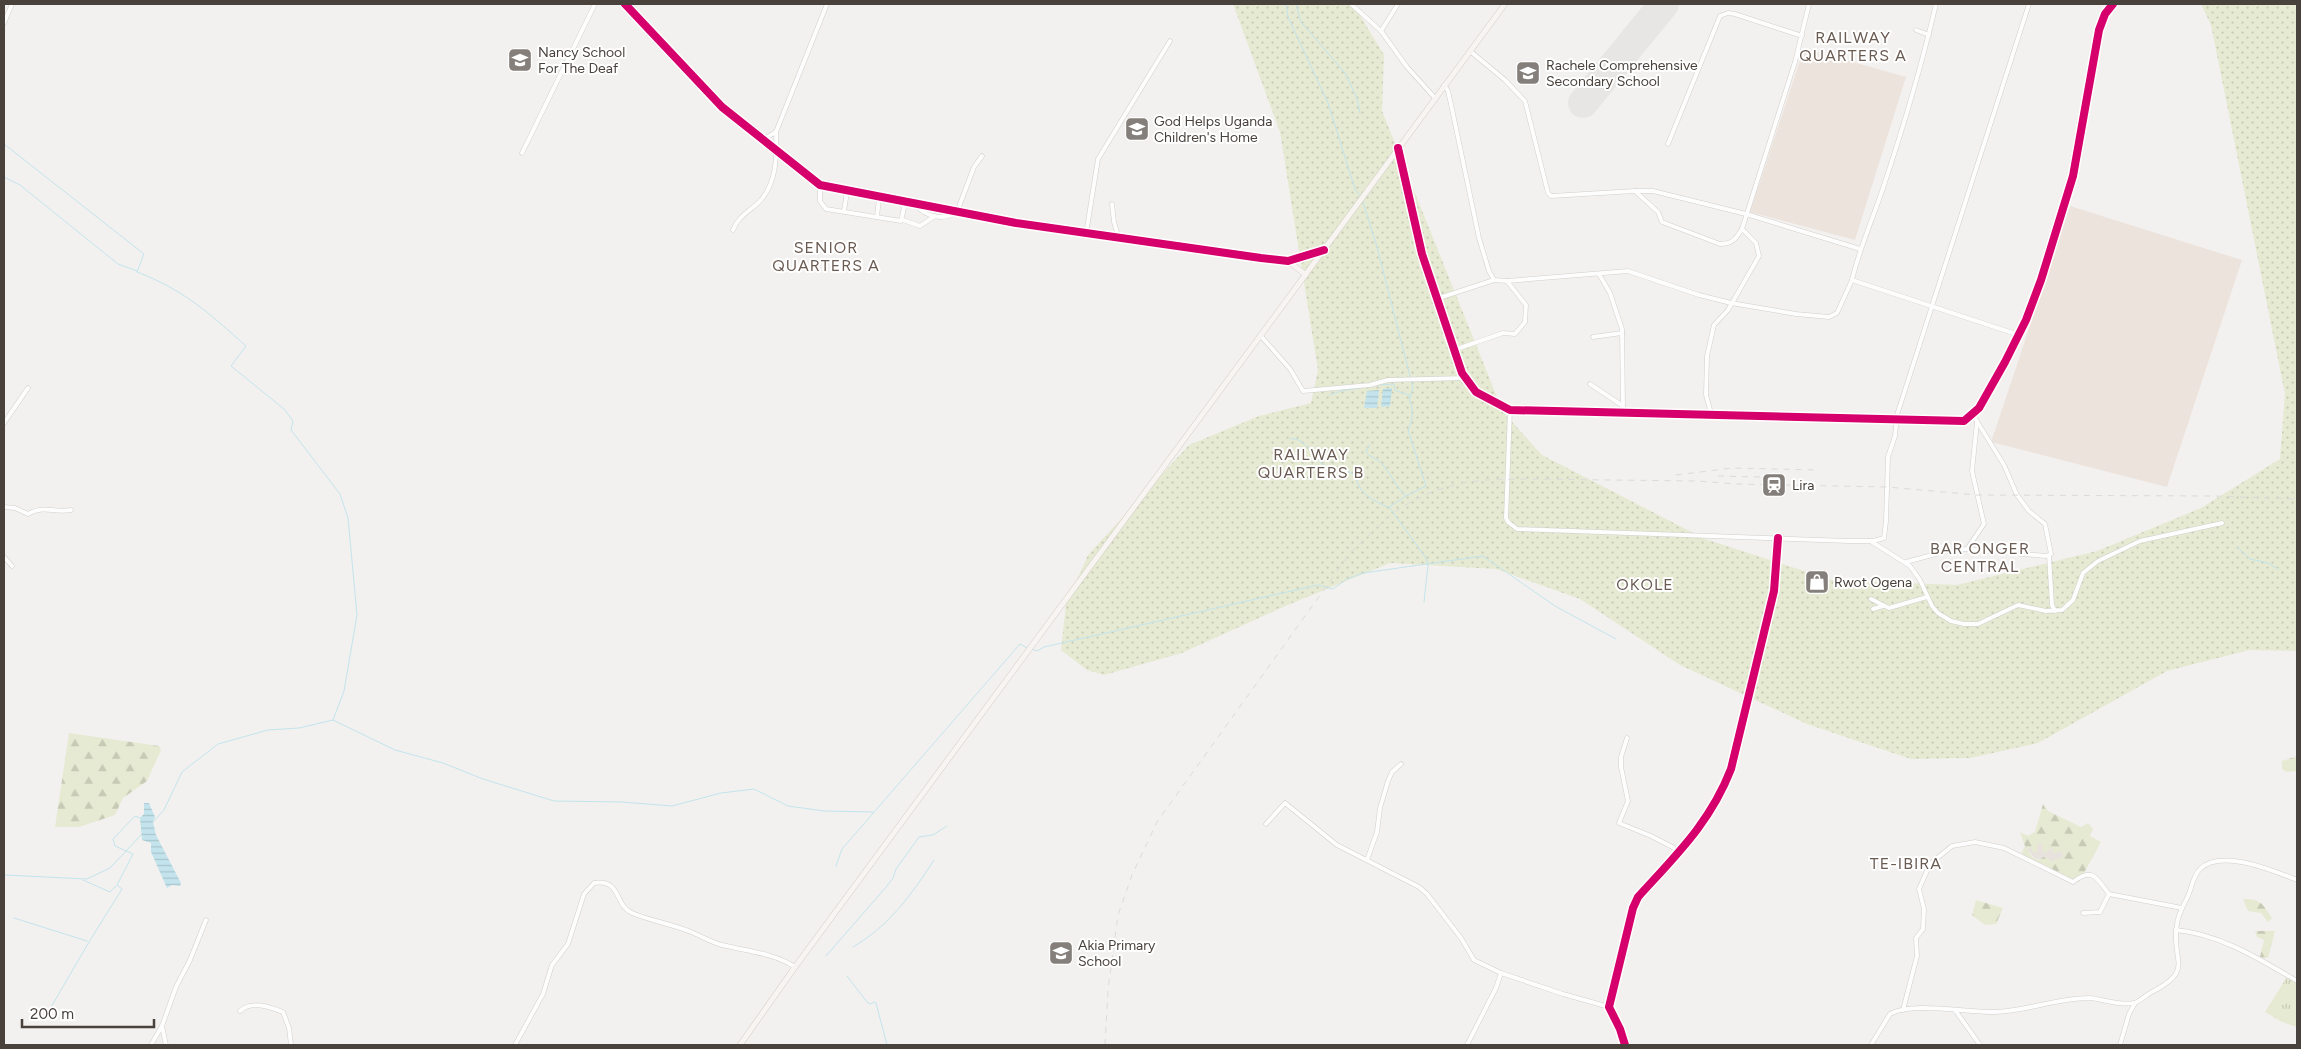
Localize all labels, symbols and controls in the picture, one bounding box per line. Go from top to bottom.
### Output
district label: RAILWAY QUARTERS A [1799,28,1907,65]
place label: Nancy School For The Deaf [538,44,625,77]
school or university icon: Nancy School For The Deaf [507,47,533,73]
place label: Rachele Comprehensive Secondary School [1546,57,1698,90]
school or university icon: Rachele Comprehensive Secondary School [1515,60,1541,86]
place label: God Helps Uganda Children's Home [1154,113,1272,146]
school or university icon: God Helps Uganda Children's Home [1124,116,1150,142]
district label: SENIOR QUARTERS A [772,238,880,275]
district label: RAILWAY QUARTERS B [1258,445,1364,482]
station icon: Lira [1761,472,1787,498]
place label: Lira [1792,477,1814,494]
district label: BAR ONGER CENTRAL [1930,539,2030,576]
shop icon: Rwot Ogena [1804,569,1830,595]
place label: Rwot Ogena [1834,574,1912,591]
district label: OKOLE [1616,575,1674,594]
district label: TE-IBIRA [1870,854,1942,873]
place label: Akia Primary School [1078,937,1156,970]
school or university icon: Akia Primary School [1048,940,1074,966]
scale bar [22,996,155,1028]
text: 200 m [30,1005,74,1023]

